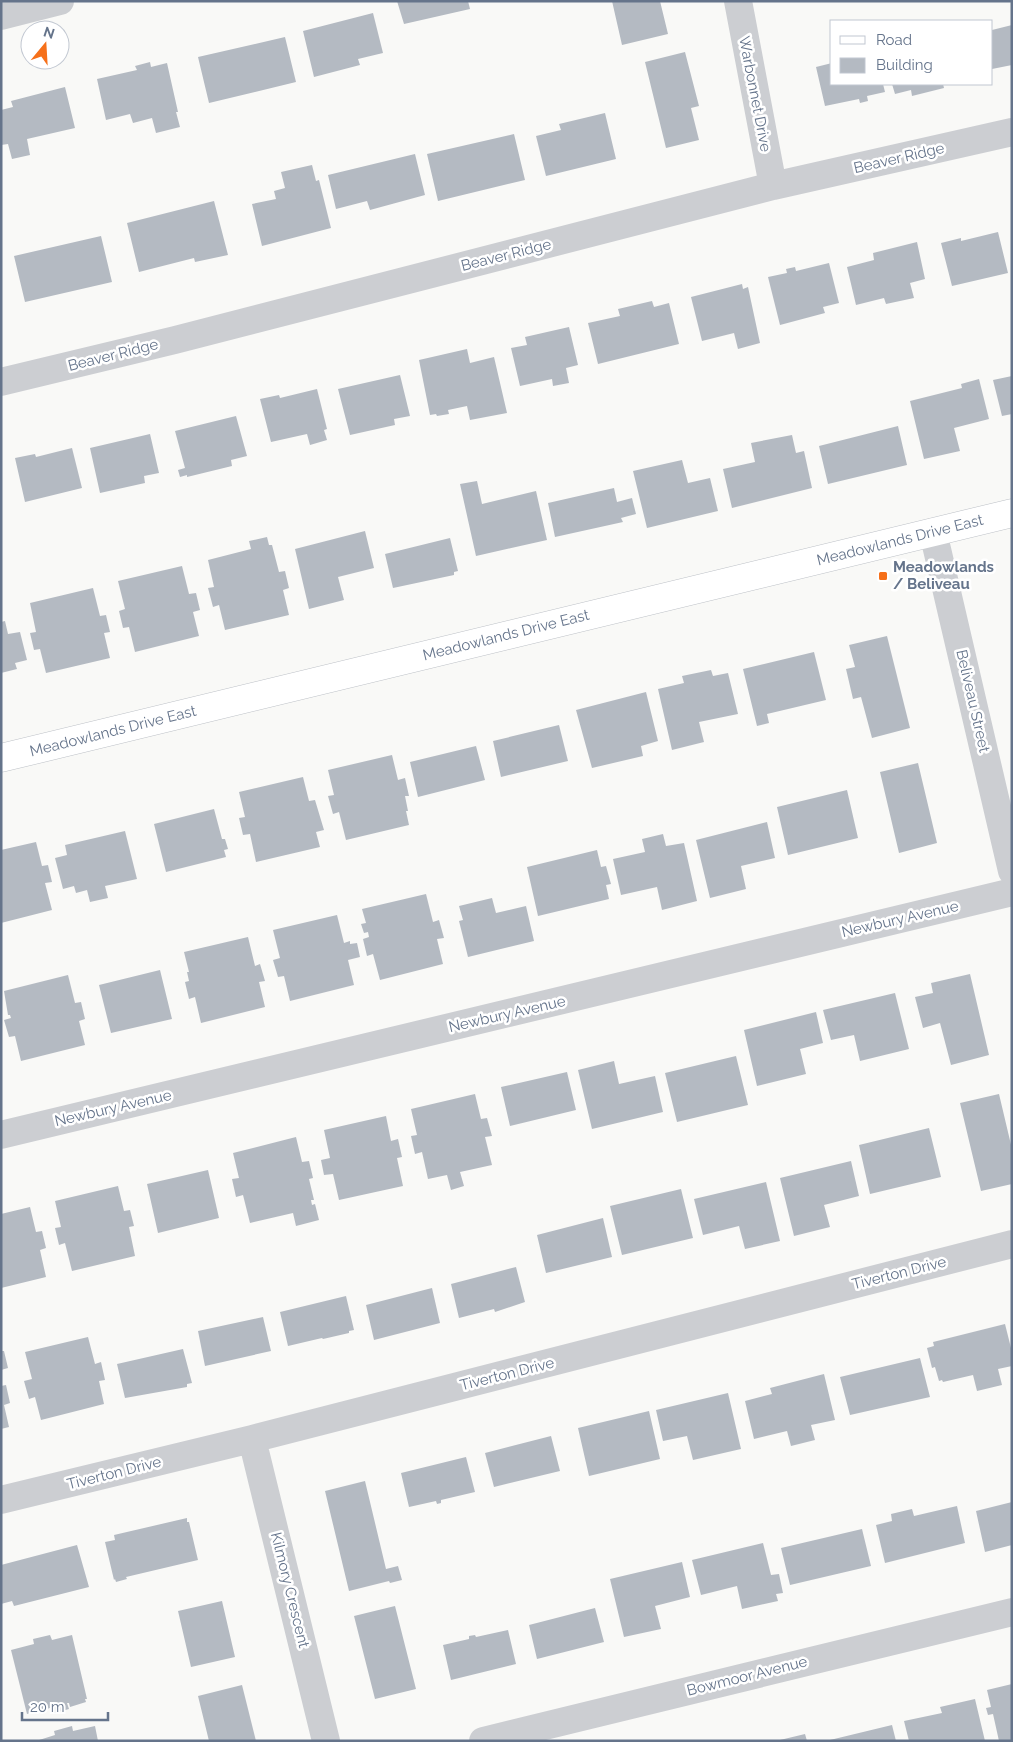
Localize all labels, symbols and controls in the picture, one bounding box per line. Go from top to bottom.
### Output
north arrow [20,20,70,70]
legend [830,20,993,85]
text: N [41,23,57,42]
text: Road [876,31,912,49]
street label: Warbonnet Drive [735,35,775,154]
text: Building [876,56,933,74]
street label: Beaver Ridge [852,139,946,177]
street label: Beaver Ridge [459,235,553,275]
street label: Beaver Ridge [66,335,160,375]
street label: Meadowlands Drive East [815,511,985,569]
place label: Meadowlands / Beliveau [893,558,994,593]
marker: Meadowlands / Beliveau [877,570,889,582]
street label: Meadowlands Drive East [421,606,591,664]
street label: Beliveau Street [952,648,994,754]
street label: Meadowlands Drive East [28,702,198,760]
street label: Newbury Avenue [840,897,960,941]
street label: Newbury Avenue [447,992,567,1036]
street label: Newbury Avenue [53,1086,173,1130]
street label: Tiverton Drive [850,1253,948,1293]
street label: Tiverton Drive [458,1354,556,1394]
street label: Tiverton Drive [65,1453,163,1493]
street label: Kilmory Crescent [267,1530,313,1650]
street label: Bowmoor Avenue [685,1652,809,1700]
scale bar [22,1690,109,1722]
text: 20 m [30,1698,65,1716]

